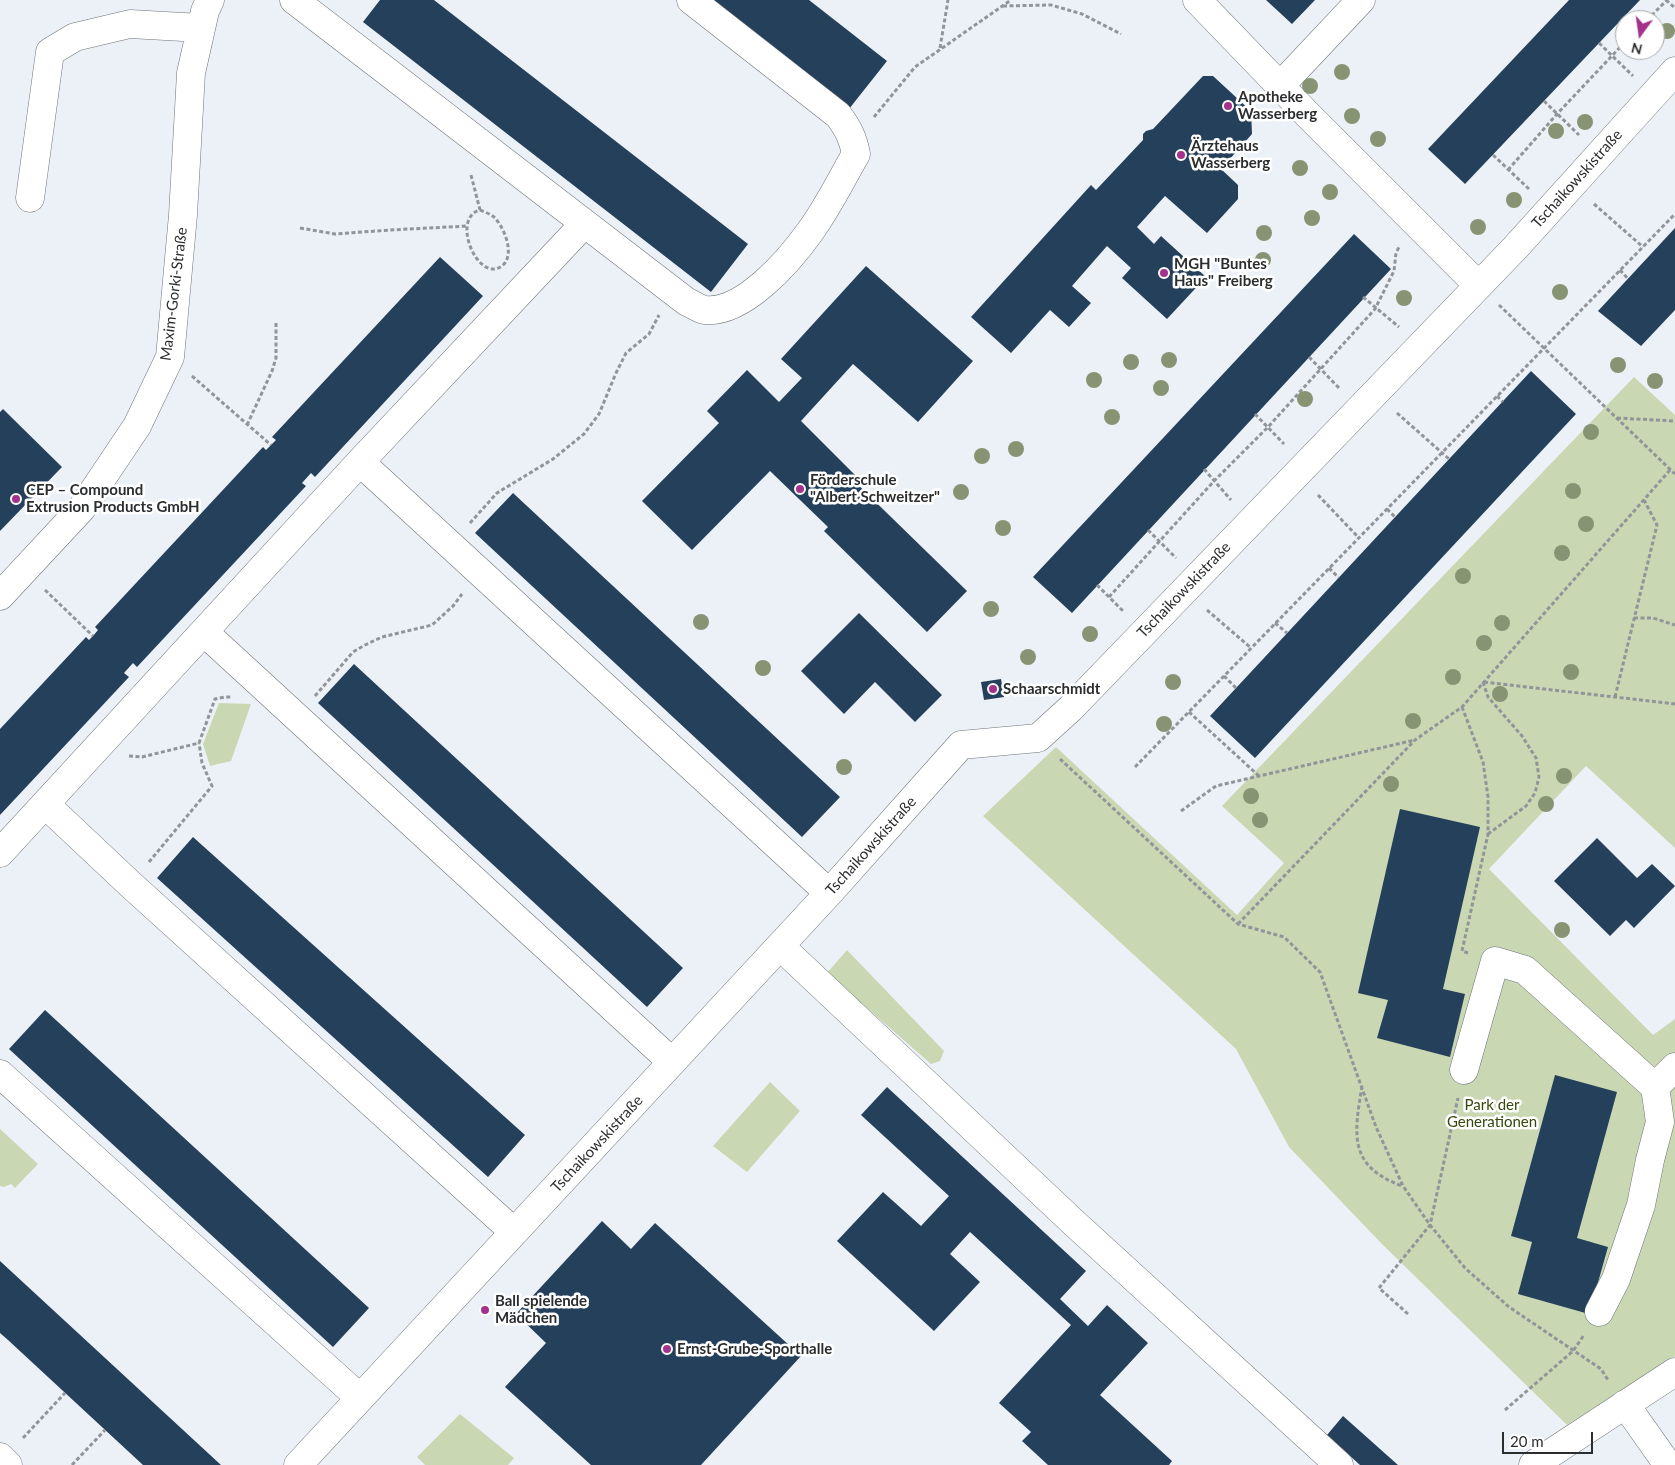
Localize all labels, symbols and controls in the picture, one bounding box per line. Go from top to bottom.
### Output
north arrow [1615,10,1665,60]
text: N [1629,40,1644,59]
place label: Apotheke Wasserberg [1238,88,1317,123]
marker: Apotheke Wasserberg [1222,100,1234,112]
street label: Tschaikowskistraße [1528,126,1626,232]
place label: Ärztehaus Wasserberg [1191,137,1270,172]
marker: Ärztehaus Wasserberg [1175,149,1187,161]
street label: Maxim-Gorki-Straße [157,226,191,362]
place label: MGH "Buntes Haus" Freiberg [1174,255,1273,290]
marker: MGH "Buntes Haus" Freiberg [1158,267,1170,279]
place label: Förderschule "Albert Schweitzer" [810,471,940,506]
place label: CEP – Compound Extrusion Products GmbH [26,481,200,516]
marker: Förderschule "Albert Schweitzer" [794,483,806,495]
marker: CEP – Compound Extrusion Products GmbH [10,493,22,505]
street label: Tschaikowskistraße [1134,538,1234,642]
place label: Schaarschmidt [1003,680,1100,698]
marker: Schaarschmidt [987,683,999,695]
street label: Tschaikowskistraße [822,793,920,899]
street label: Tschaikowskistraße [547,1092,647,1196]
park label: Park der Generationen [1447,1096,1537,1131]
place label: Ball spielende Mädchen [495,1292,587,1327]
marker: Ball spielende Mädchen [479,1304,491,1316]
place label: Ernst-Grube-Sporthalle [677,1340,832,1358]
marker: Ernst-Grube-Sporthalle [661,1343,673,1355]
scale bar [1505,1422,1596,1454]
text: 20 m [1510,1432,1544,1450]

